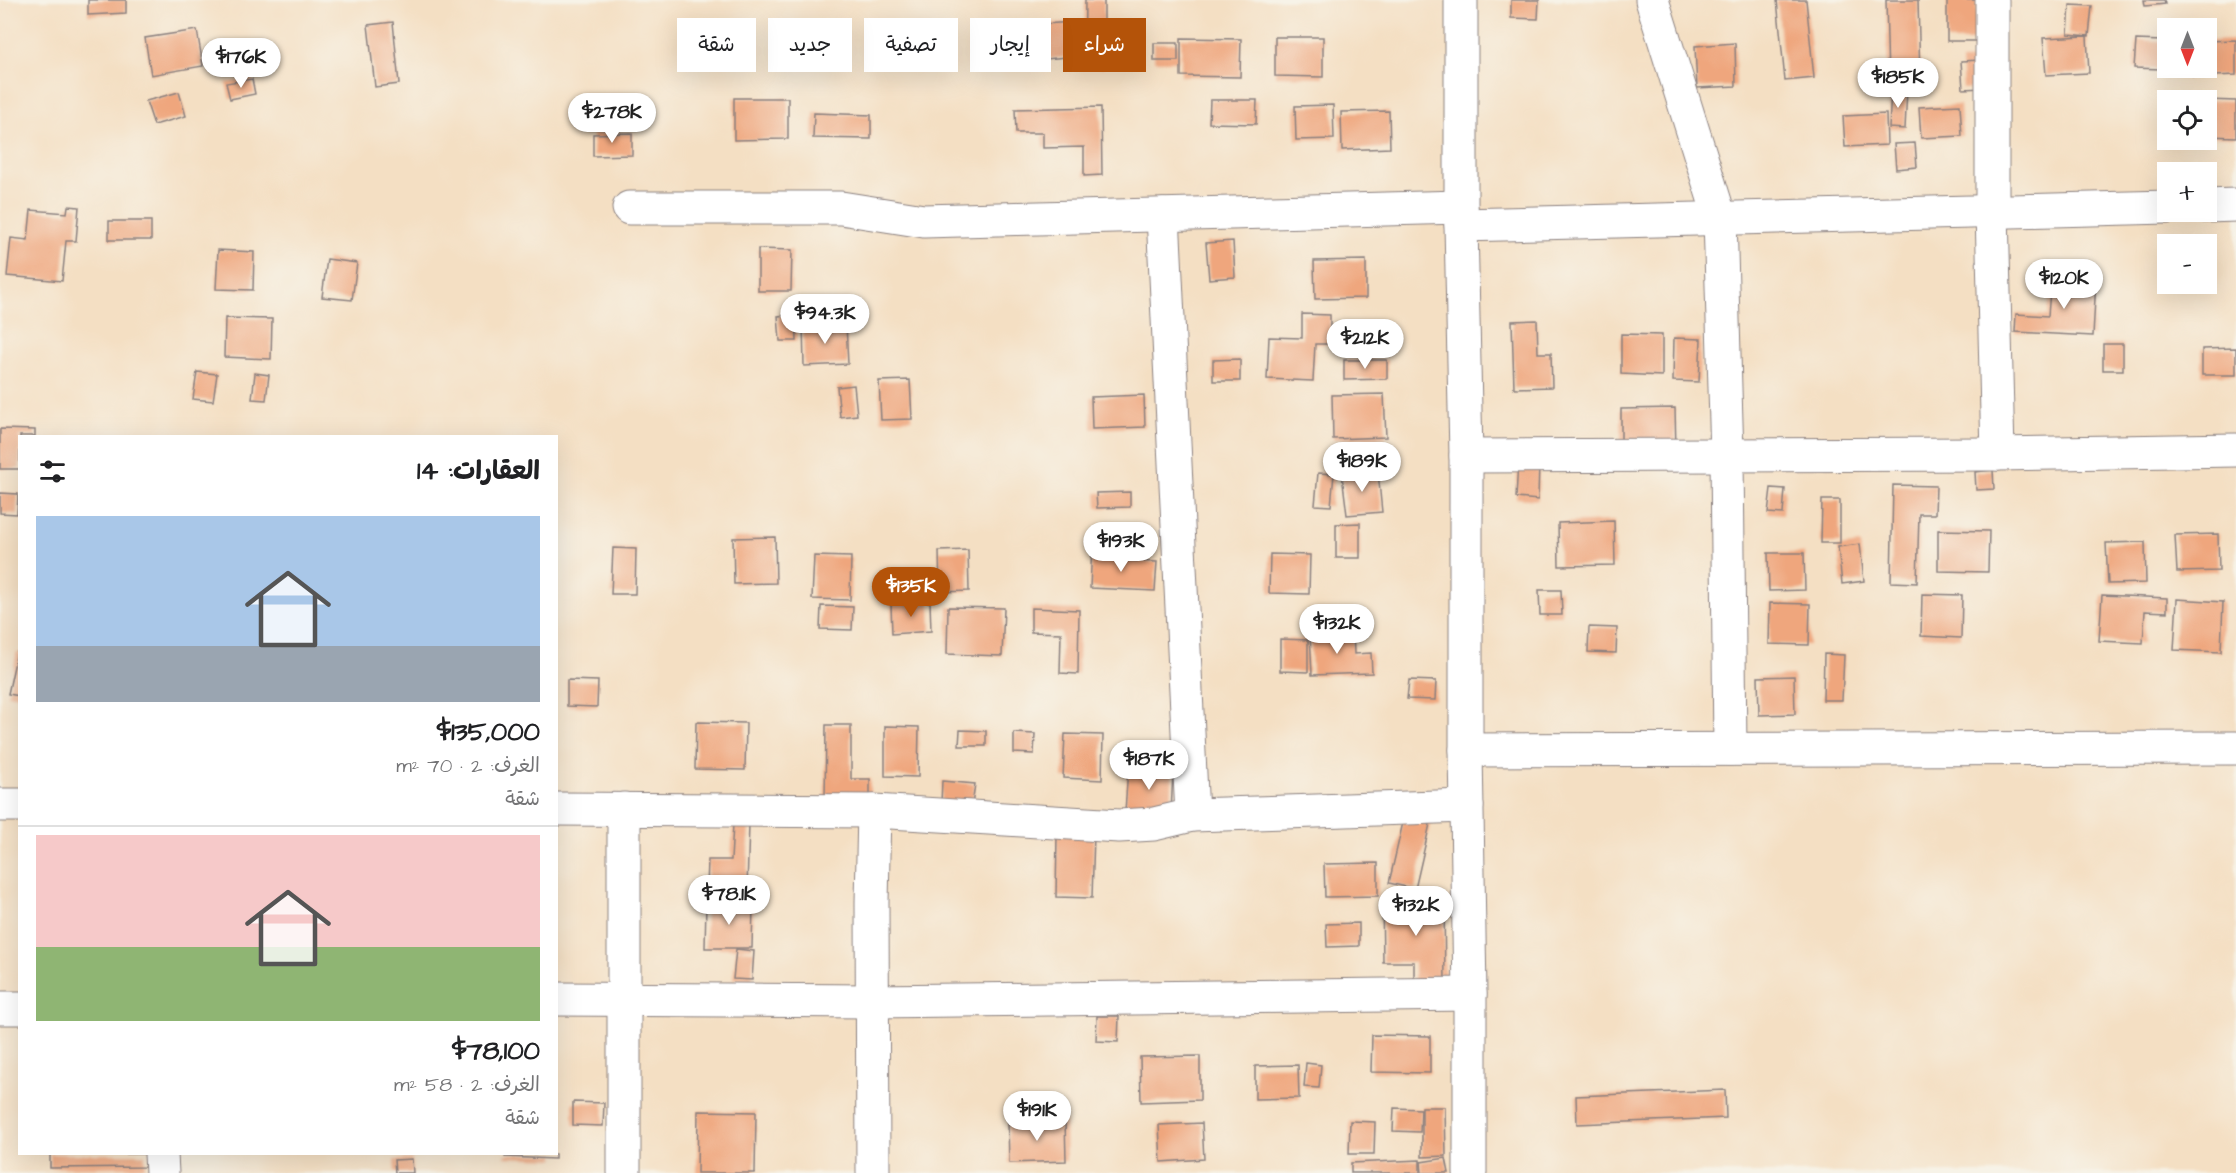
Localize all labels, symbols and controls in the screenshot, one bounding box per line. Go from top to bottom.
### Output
chip: شقة [677,18,756,72]
chip: جديد [768,18,852,72]
chip: تصفية [864,18,958,72]
chip: إيجار [970,18,1051,72]
chip: شراء [1063,18,1146,72]
north arrow [2157,18,2217,78]
map controls [2157,18,2217,294]
pin: $176K [199,38,283,89]
text: $176K [216,43,266,71]
pin: $185K [1856,58,1940,109]
text: $185K [1872,63,1924,91]
button: locate [2157,90,2217,150]
pin: $278K [570,93,654,144]
text: $278K [582,98,642,126]
button: + [2157,162,2217,222]
button: − [2157,234,2217,294]
pin: $120K [2022,259,2106,310]
text: $120K [2039,264,2089,292]
pin: $94.3K [776,294,874,345]
text: $94.3K [794,299,856,327]
pin: $212K [1323,319,1407,370]
text: $212K [1341,324,1389,352]
pin: $189K [1320,442,1404,493]
text: $189K [1337,447,1387,475]
text: العقارات: 14 [417,453,540,489]
icon: filters [36,455,69,488]
pin: $193K [1079,522,1163,573]
text: $193K [1097,527,1145,555]
icon: home [234,555,342,663]
pin: $135K [869,567,953,618]
text: $135K [886,572,936,600]
pin: $132K [1295,604,1379,655]
text: $132K [1313,609,1361,637]
text: $135,000 [437,714,540,750]
pin: $187K [1107,740,1191,791]
text: $187K [1123,745,1175,773]
text: الغرف: 2 · 70 m² [396,752,540,780]
text: شقة [505,785,540,813]
icon: home [234,874,342,982]
pin: $78.1K [680,875,778,926]
text: $78.1K [702,880,756,908]
pin: $132K [1374,886,1458,937]
text: $132K [1392,891,1440,919]
text: $78,100 [452,1033,540,1069]
text: الغرف: 2 · 58 m² [394,1071,540,1099]
pin: $191K [995,1091,1079,1142]
text: $191K [1017,1096,1057,1124]
text: شقة [505,1104,540,1132]

